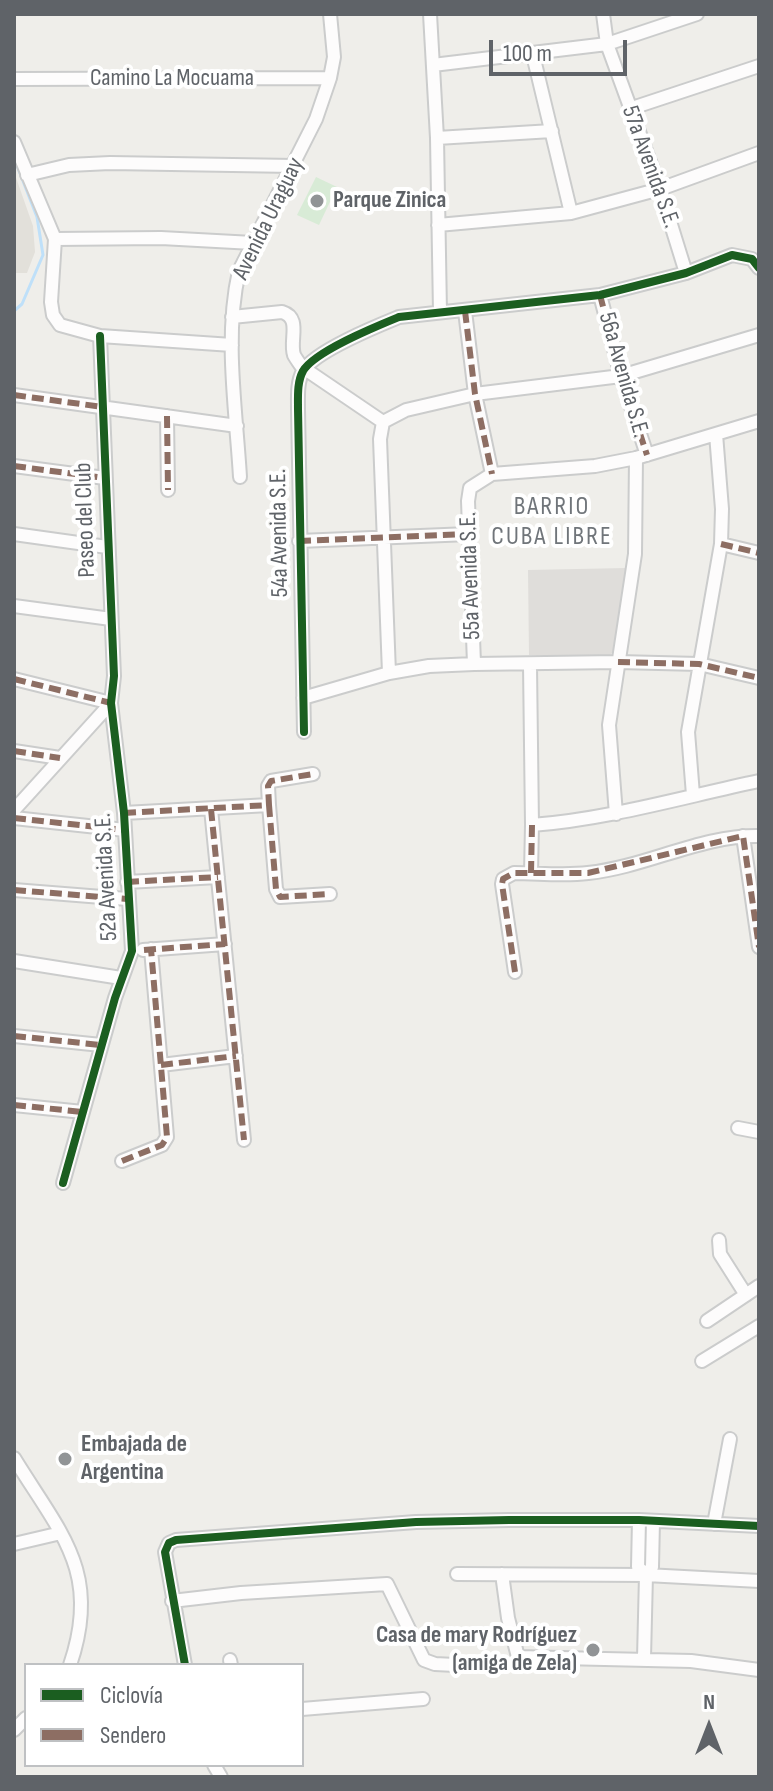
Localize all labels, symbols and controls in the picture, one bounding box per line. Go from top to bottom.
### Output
scale bar [493,24,631,74]
text: 100 m [503,39,552,68]
street label: Camino La Mocuama [90,65,254,93]
street label: 57a Avenida S.E. [615,102,685,232]
street label: Avenida Uraguay [227,153,311,285]
place label: Parque Zinica [333,187,446,215]
marker: Parque Zinica [308,192,326,210]
street label: 56a Avenida S.E. [591,309,655,441]
street label: Paseo del Club [70,462,102,578]
street label: 54a Avenida S.E. [264,468,296,598]
district label: BARRIO CUBA LIBRE [491,491,613,552]
street label: 55a Avenida S.E. [454,512,488,640]
street label: 52a Avenida S.E. [89,812,125,942]
place label: Embajada de Argentina [81,1431,187,1487]
marker: Embajada de Argentina [56,1450,74,1468]
place label: Casa de mary Rodríguez (amiga de Zela) [376,1622,577,1678]
marker: Casa de mary Rodríguez (amiga de Zela) [584,1641,602,1659]
legend [24,1663,304,1767]
text: Ciclovía [100,1681,163,1710]
north arrow [669,1687,749,1767]
text: N [703,1689,715,1716]
text: Sendero [100,1721,166,1750]

